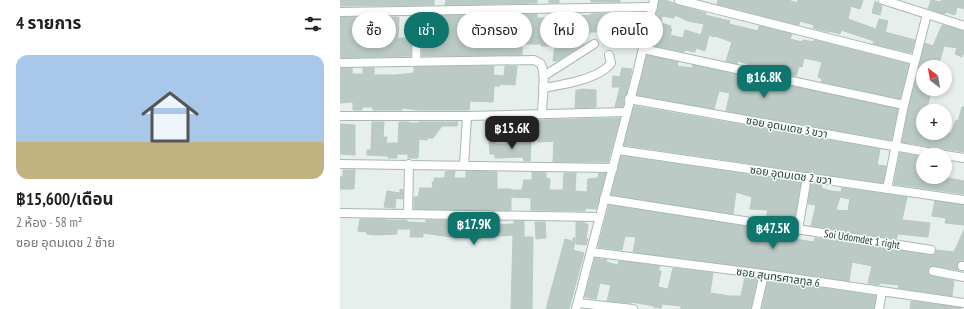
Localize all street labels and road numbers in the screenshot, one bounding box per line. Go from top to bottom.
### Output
street label: ซอย อุดมเดช 3 ขวา [745,113,829,141]
street label: ซอย อุดมเดช 2 ขวา [749,162,833,188]
street label: Soi Udomdet 1 right [823,226,901,252]
street label: ซอย สุนทรศาลทูล 6 [735,264,821,290]

